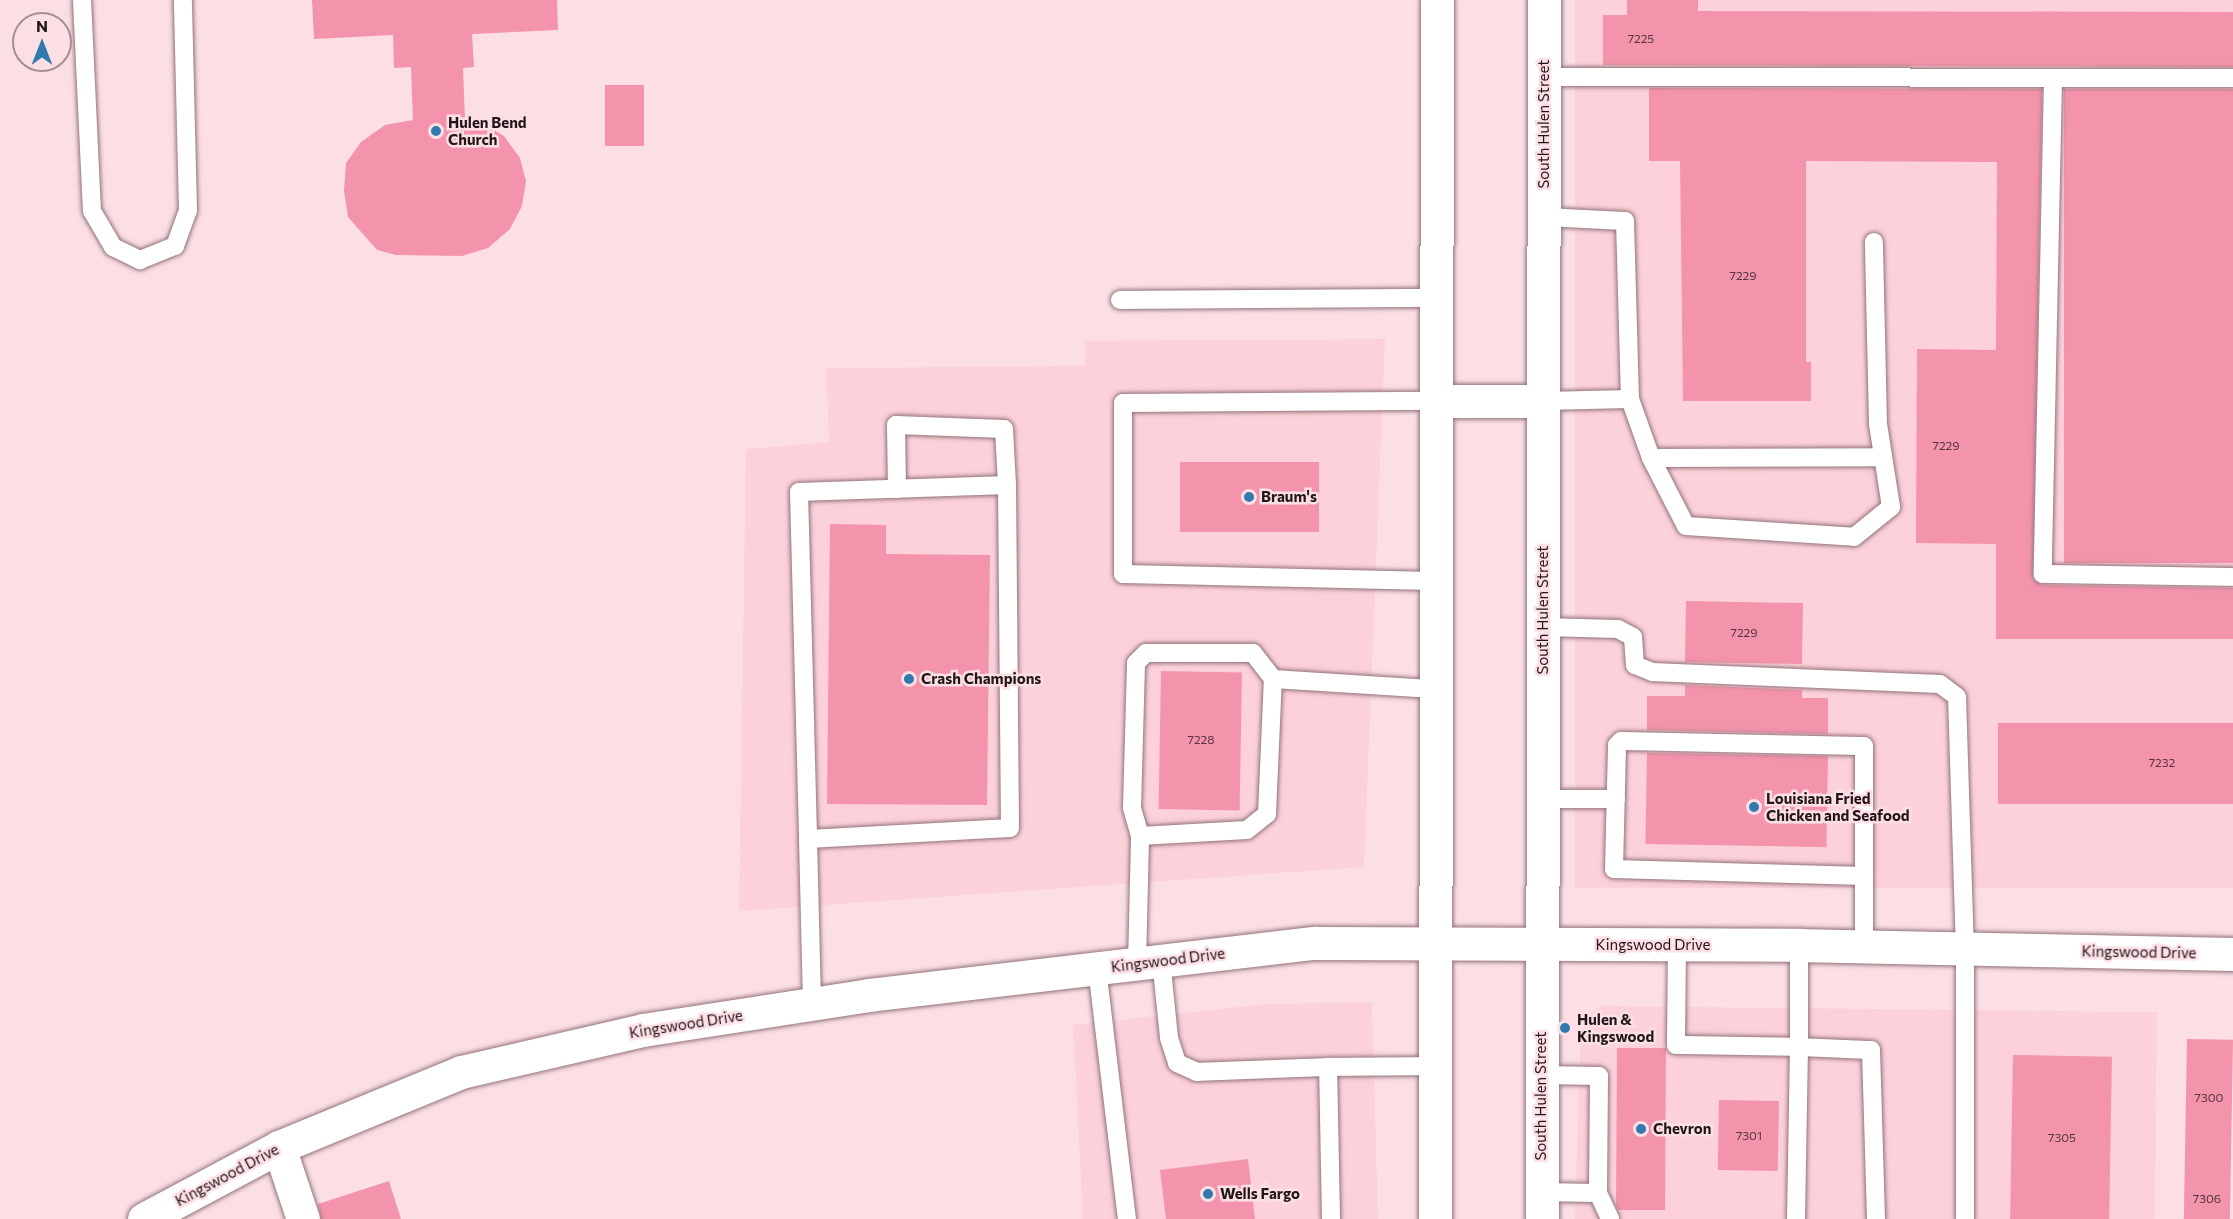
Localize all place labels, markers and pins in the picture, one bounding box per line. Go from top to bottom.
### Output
place label: Hulen Bend Church [448,113,527,148]
marker: Hulen Bend Church [429,124,443,138]
place label: Braum's [1261,488,1317,506]
marker: Braum's [1242,490,1256,504]
place label: Crash Champions [921,670,1041,688]
marker: Crash Champions [902,672,916,686]
place label: Louisiana Fried Chicken and Seafood [1766,789,1910,824]
marker: Louisiana Fried Chicken and Seafood [1747,800,1761,814]
place label: Hulen & Kingswood [1577,1010,1654,1045]
marker: Hulen & Kingswood [1558,1021,1572,1035]
place label: Chevron [1653,1120,1711,1138]
marker: Chevron [1634,1122,1648,1136]
place label: Wells Fargo [1220,1185,1300,1203]
marker: Wells Fargo [1201,1187,1215,1201]

